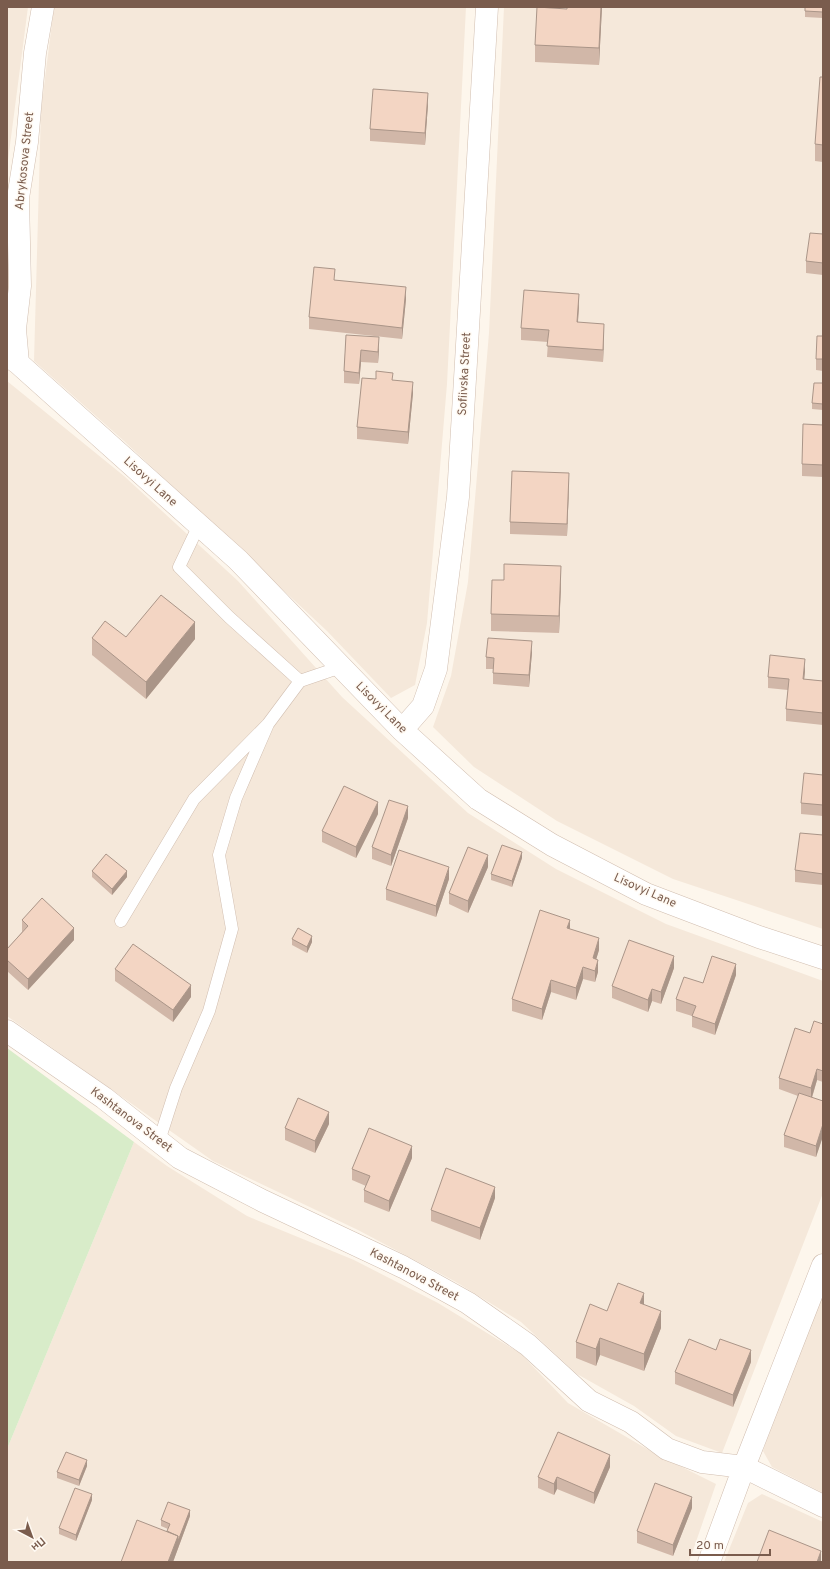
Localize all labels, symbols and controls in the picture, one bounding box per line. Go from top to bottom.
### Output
street label: Abrykosova Street [12,111,38,211]
street label: Sofiivska Street [455,332,475,416]
street label: Lisovyi Lane [120,454,180,510]
street label: Lisovyi Lane [352,679,410,737]
street label: Lisovyi Lane [611,870,679,912]
street label: Kashtanova Street [87,1084,175,1156]
street label: Kashtanova Street [367,1245,461,1305]
north arrow [12,1517,52,1557]
scale bar [690,1531,770,1557]
text: Пн [28,1534,48,1554]
text: 20 m [696,1538,724,1554]

